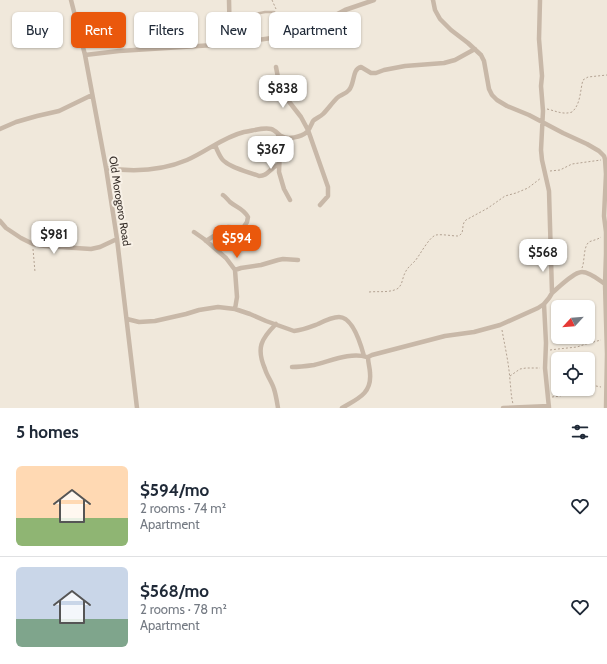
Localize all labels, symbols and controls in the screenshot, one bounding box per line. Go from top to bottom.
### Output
chip: Buy [12,12,63,48]
chip: Rent [71,12,126,48]
chip: Filters [134,12,198,48]
chip: New [206,12,261,48]
chip: Apartment [269,12,361,48]
pin: $838 [259,75,307,109]
text: $838 [268,80,298,96]
pin: $367 [247,136,295,170]
text: $367 [257,141,285,157]
street label: Old Morogoro Road [106,155,134,247]
pin: $981 [30,221,78,255]
pin: $594 [213,225,261,259]
text: $981 [40,226,68,242]
text: $594 [222,230,252,246]
pin: $568 [519,239,567,273]
text: $568 [528,244,558,260]
north arrow [551,300,595,344]
map controls [551,300,595,396]
button: locate [551,352,595,396]
icon: filters [569,421,591,443]
text: 5 homes [16,422,79,442]
text: $594/mo [140,480,209,500]
icon: home [48,482,96,530]
icon: heart [569,495,591,517]
text: 2 rooms · 74 m² [140,500,226,516]
text: Apartment [140,516,200,532]
text: $568/mo [140,581,209,601]
icon: home [48,583,96,631]
icon: heart [569,596,591,618]
text: 2 rooms · 78 m² [140,601,227,617]
text: Apartment [140,617,200,633]

